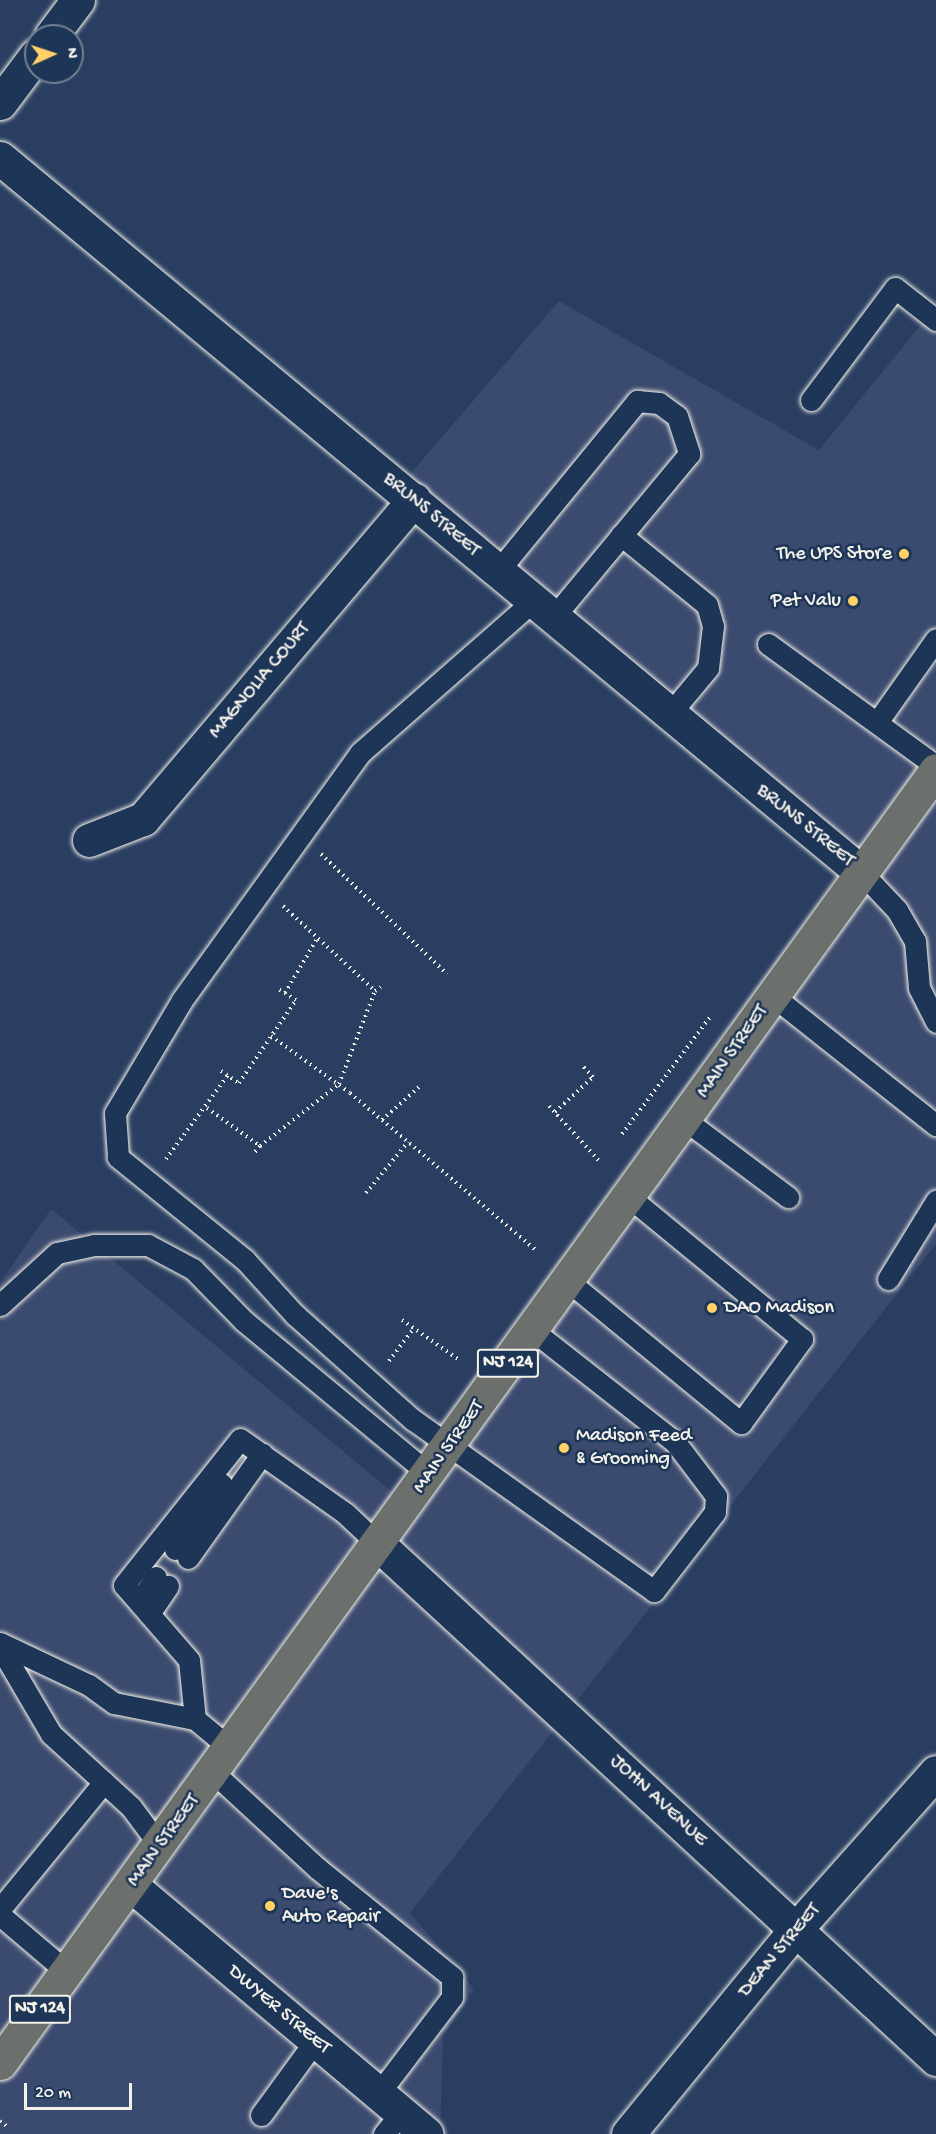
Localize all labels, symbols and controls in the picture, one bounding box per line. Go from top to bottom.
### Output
north arrow [24,24,84,84]
text: N [61,47,80,59]
street label: BRUNS STREET [378,467,484,563]
place label: The UPS Store [777,542,892,566]
marker: The UPS Store [897,547,911,561]
place label: Pet Valu [771,589,841,613]
marker: Pet Valu [846,594,860,608]
street label: MAGNOLIA COURT [204,618,316,744]
street label: BRUNS STREET [751,779,859,873]
street label: MAIN STREET [692,1001,774,1103]
place label: DAO Madison [724,1296,834,1320]
marker: DAO Madison [705,1301,719,1315]
road number: NJ 124 [476,1348,540,1378]
street label: MAIN STREET [408,1396,490,1498]
place label: Madison Feed & Grooming [576,1424,692,1471]
marker: Madison Feed & Grooming [557,1441,571,1455]
street label: JOHN AVENUE [604,1750,712,1852]
street label: MAIN STREET [122,1790,206,1892]
place label: Dave's Auto Repair [282,1882,380,1929]
marker: Dave's Auto Repair [263,1899,277,1913]
street label: DEAN STREET [734,1899,826,2003]
street label: DWYER STREET [223,1960,335,2060]
road number: NJ 124 [9,1994,72,2024]
scale bar [27,2071,135,2109]
text: 20 m [35,2083,71,2104]

